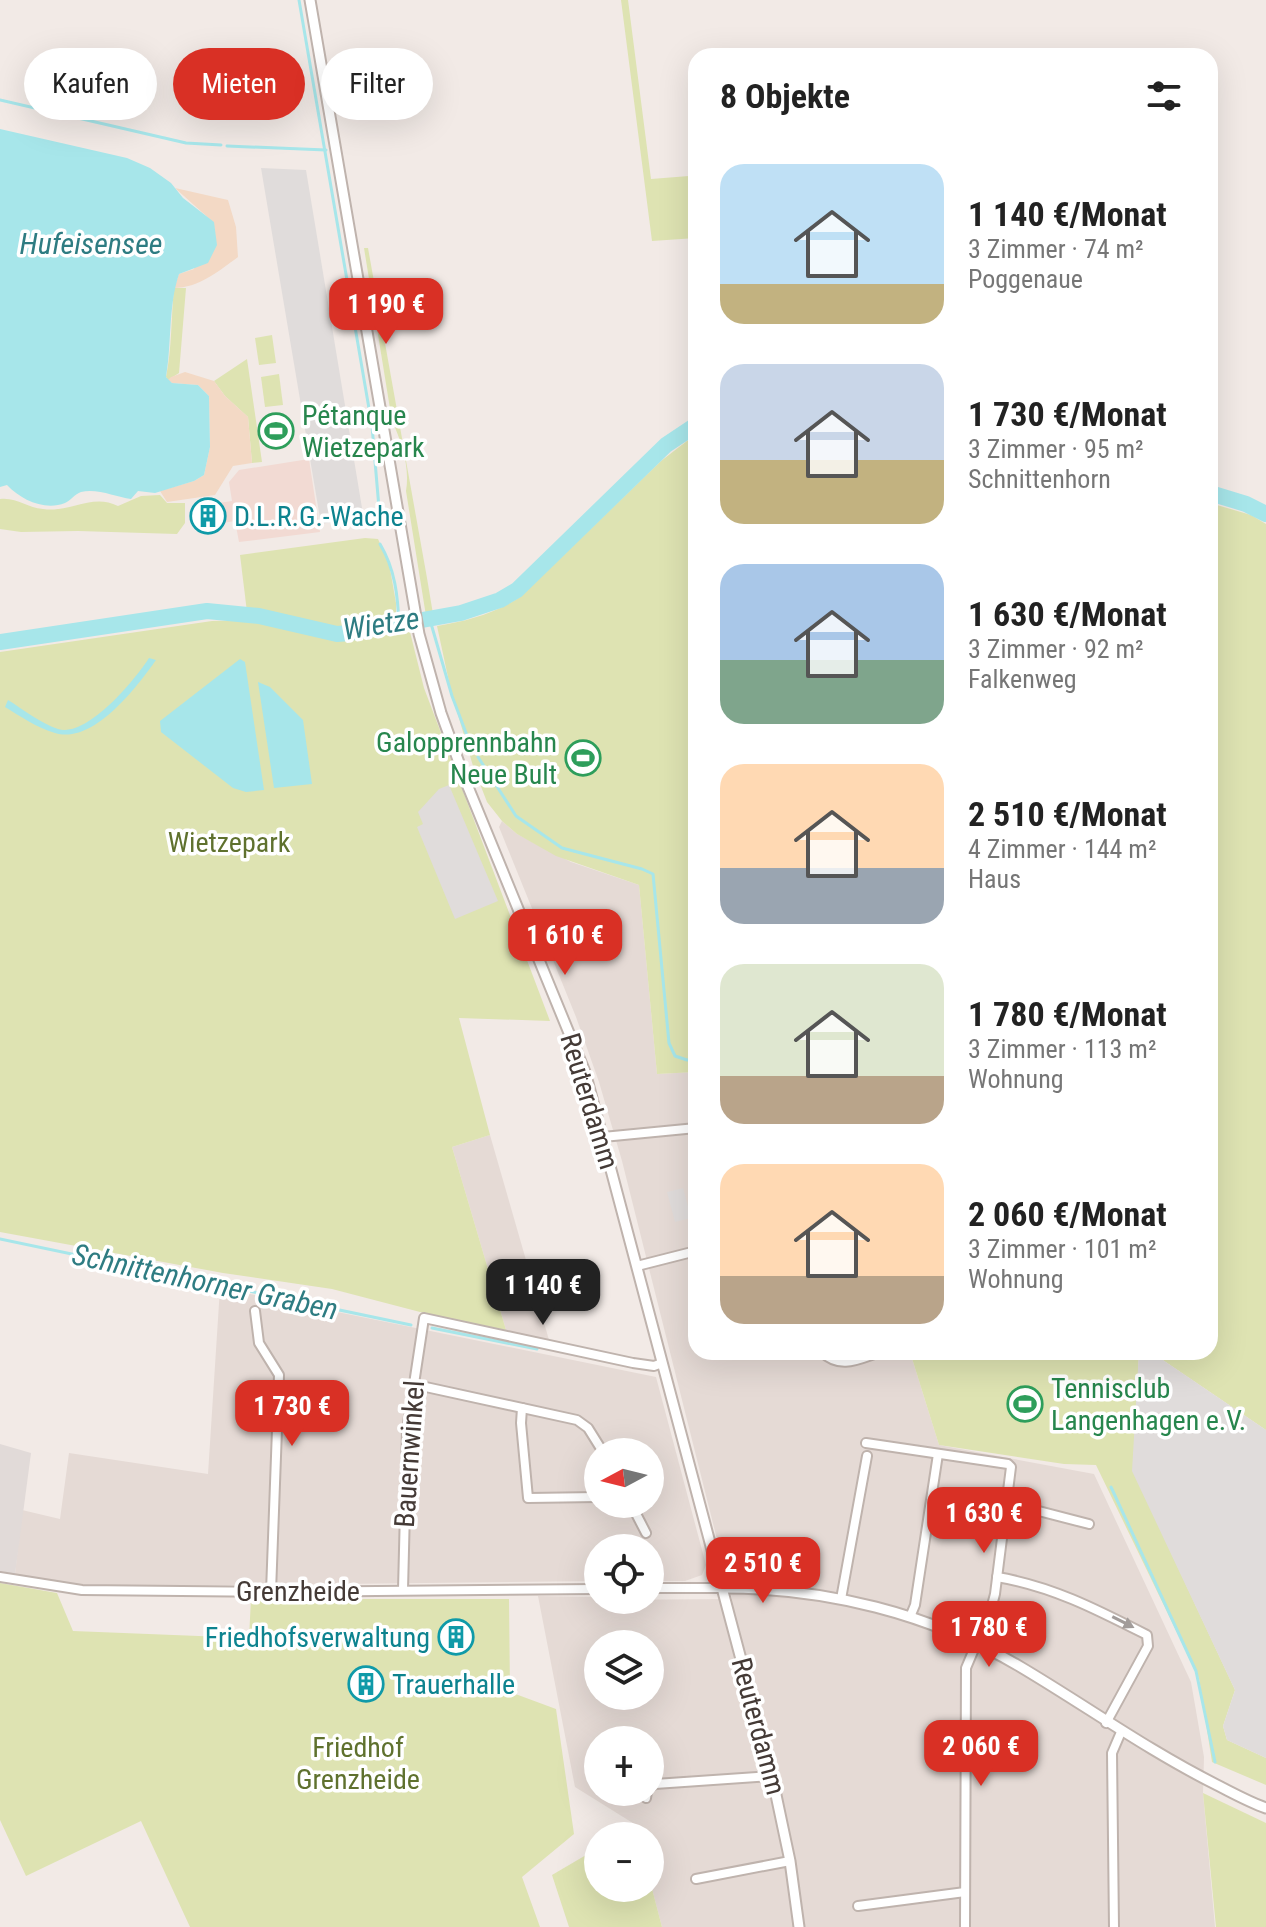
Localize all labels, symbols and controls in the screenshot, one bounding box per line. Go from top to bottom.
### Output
chip: Kaufen [24,48,157,120]
chip: Mieten [173,48,305,120]
chip: Filter [321,48,433,120]
icon: filters [1142,74,1186,118]
text: 8 Objekte [720,76,850,116]
text: 1 140 €/Monat [968,194,1167,234]
icon: home [784,196,880,292]
water label: Hufeisensee [20,226,162,261]
text: 3 Zimmer · 74 m² [968,234,1144,264]
text: Poggenaue [968,264,1083,294]
pin: 1 190 € [312,278,460,346]
text: 1 190 € [347,289,425,319]
text: 1 730 €/Monat [968,394,1167,434]
icon: home [784,396,880,492]
place label: Pétanque Wietzepark [302,399,425,464]
sports icon: Pétanque Wietzepark [257,412,295,450]
text: 3 Zimmer · 95 m² [968,434,1144,464]
text: Schnittenhorn [968,464,1111,494]
building icon: D.L.R.G.-Wache [189,497,227,535]
place label: D.L.R.G.-Wache [234,500,404,533]
text: 1 630 €/Monat [968,594,1167,634]
icon: home [784,596,880,692]
water label: Wietze [340,600,422,647]
text: 3 Zimmer · 92 m² [968,634,1144,664]
text: Falkenweg [968,664,1077,694]
place label: Galopprennbahn Neue Bult [376,726,557,791]
sports icon: Galopprennbahn Neue Bult [564,739,602,777]
text: 2 510 €/Monat [968,794,1167,834]
icon: home [784,796,880,892]
park label: Wietzepark [168,826,291,859]
text: 4 Zimmer · 144 m² [968,834,1157,864]
text: Haus [968,864,1021,894]
pin: 1 610 € [491,909,639,977]
text: 1 610 € [526,920,604,950]
text: 1 780 €/Monat [968,994,1167,1034]
icon: home [784,996,880,1092]
street label: Reuterdamm [553,1029,626,1173]
text: 3 Zimmer · 113 m² [968,1034,1157,1064]
text: Wohnung [968,1064,1064,1094]
text: 2 060 €/Monat [968,1194,1167,1234]
icon: home [784,1196,880,1292]
text: 3 Zimmer · 101 m² [968,1234,1157,1264]
water label: Schnittenhorner Graben [69,1236,341,1327]
pin: 1 140 € [469,1259,617,1327]
text: Wohnung [968,1264,1064,1294]
text: 1 140 € [504,1270,582,1300]
place label: Tennisclub Langenhagen e.V. [1051,1372,1246,1437]
street label: Bauernwinkel [388,1379,431,1529]
pin: 1 730 € [218,1380,366,1448]
sports icon: Tennisclub Langenhagen e.V. [1006,1385,1044,1423]
text: 1 730 € [253,1391,331,1421]
north arrow [584,1438,664,1518]
map controls [584,1438,664,1902]
pin: 1 630 € [910,1487,1058,1555]
text: 1 630 € [945,1498,1023,1528]
button: locate [584,1534,664,1614]
pin: 2 510 € [689,1537,837,1605]
text: 2 510 € [724,1548,802,1578]
street label: Grenzheide [236,1575,360,1608]
pin: 1 780 € [915,1601,1063,1669]
text: 1 780 € [950,1612,1028,1642]
one-way arrow [1111,1616,1134,1629]
building icon: Friedhofsverwaltung [437,1618,475,1656]
place label: Friedhofsverwaltung [205,1621,430,1654]
button: layers [584,1630,664,1710]
street label: Reuterdamm [724,1654,793,1798]
building icon: Trauerhalle [347,1665,385,1703]
place label: Trauerhalle [392,1668,515,1701]
pin: 2 060 € [907,1720,1055,1788]
button: + [584,1726,664,1806]
park label: Friedhof Grenzheide [296,1731,420,1796]
text: 2 060 € [942,1731,1020,1761]
button: − [584,1822,664,1902]

